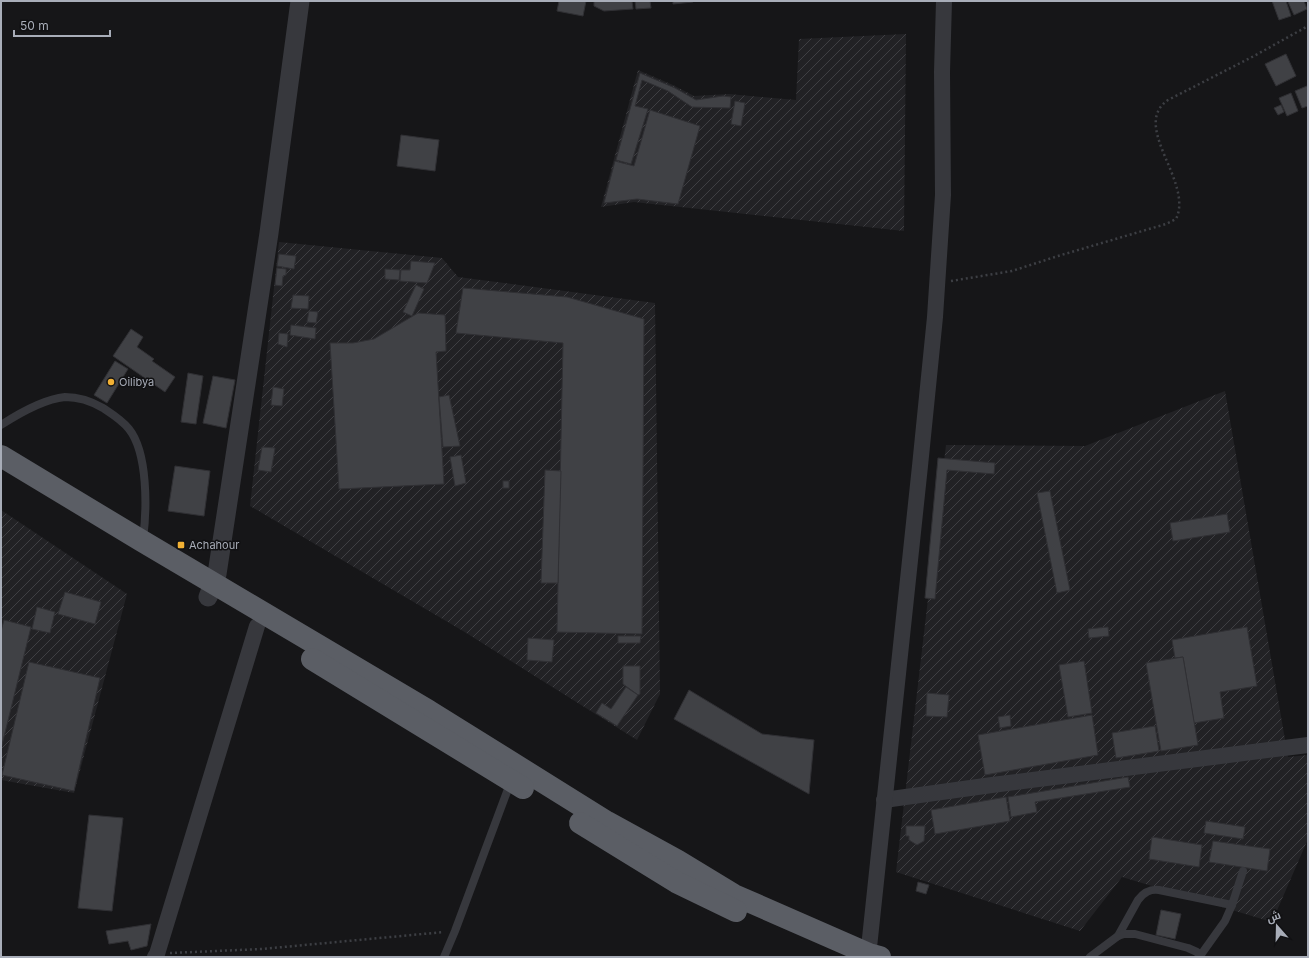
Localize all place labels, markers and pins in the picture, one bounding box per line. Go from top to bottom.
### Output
place label: Oilibya [119,375,154,389]
marker: Oilibya [106,377,116,387]
place label: Achahour [189,538,239,552]
marker: Achahour [176,540,186,550]

